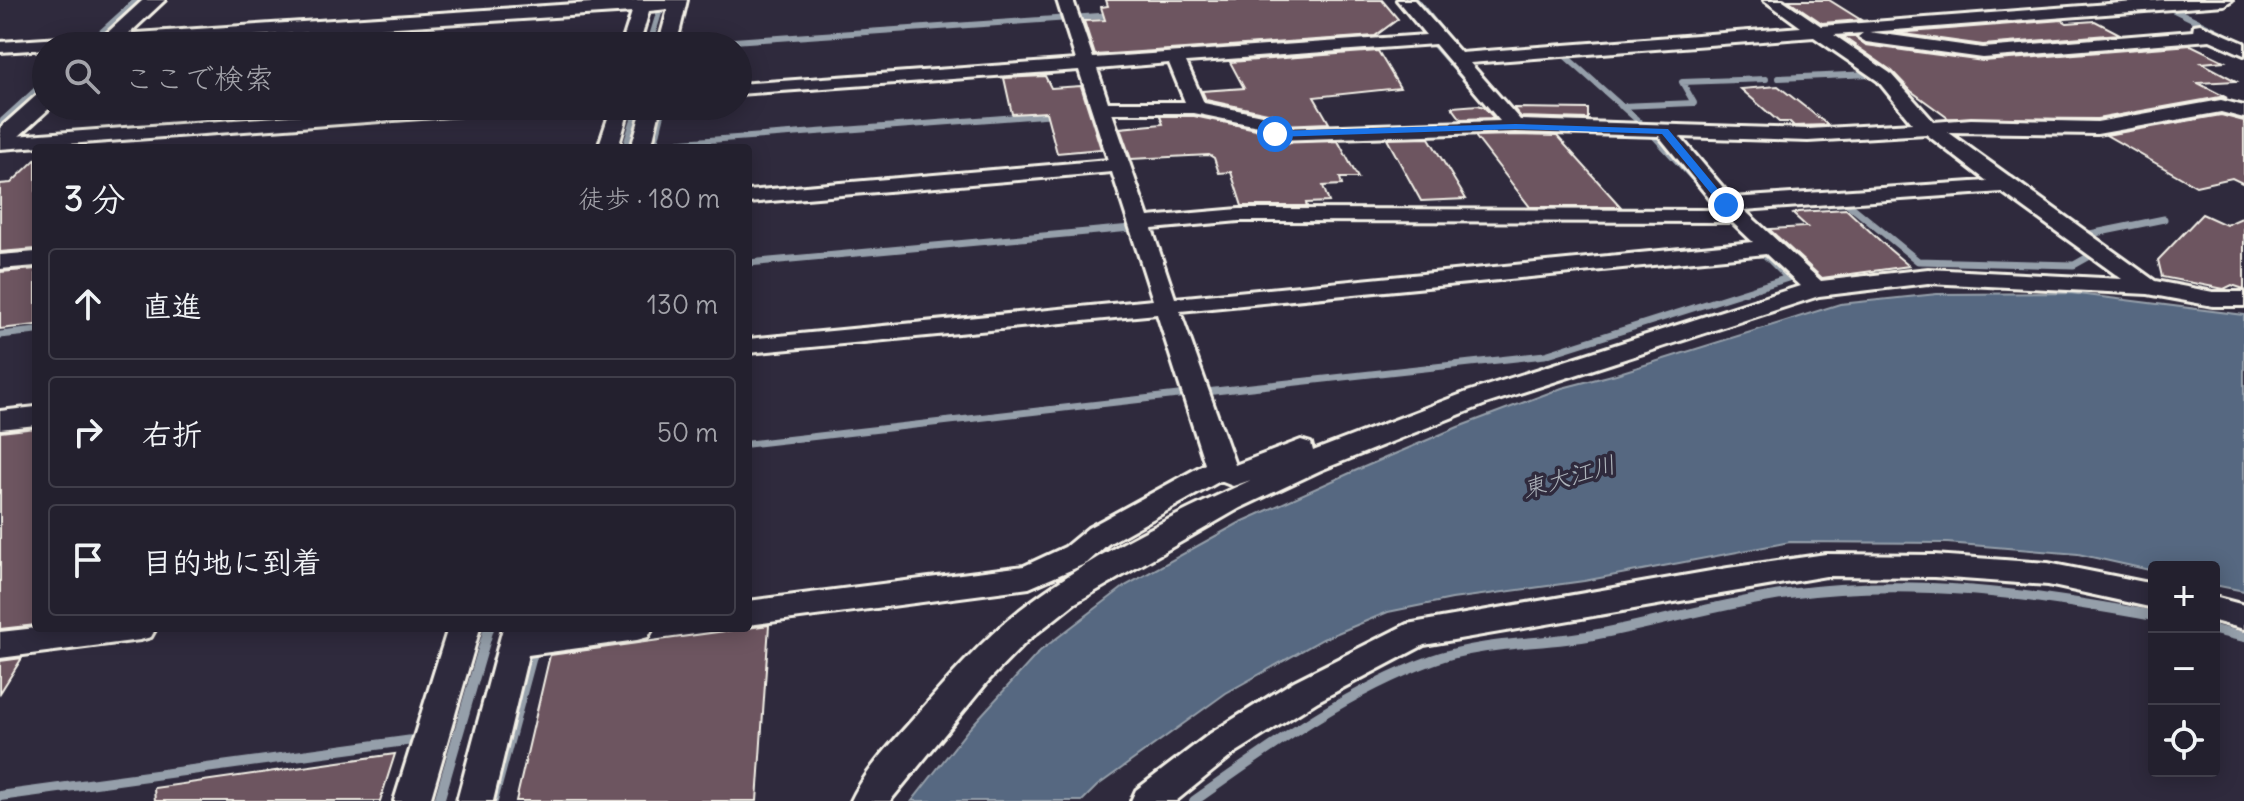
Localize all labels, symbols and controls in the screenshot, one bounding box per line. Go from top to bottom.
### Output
search box [32,32,752,120]
icon: search [60,54,104,98]
text: ここで検索 [124,59,274,97]
route start [1257,116,1293,152]
text: 3 分 [64,177,125,220]
text: 徒歩 · 180 m [578,182,720,215]
route end [1708,187,1744,223]
icon: ahead [66,282,110,326]
text: 直進 [142,287,202,325]
text: 130 m [647,288,718,321]
icon: right [66,410,110,454]
text: 右折 [142,415,202,453]
text: 50 m [657,416,718,449]
water label: 東大江川 [1518,448,1619,504]
icon: arrive [66,538,110,582]
text: 目的地に到着 [142,543,322,581]
map controls [2148,561,2220,777]
button: + [2148,561,2220,633]
button: − [2148,633,2220,705]
button: locate [2148,705,2220,777]

